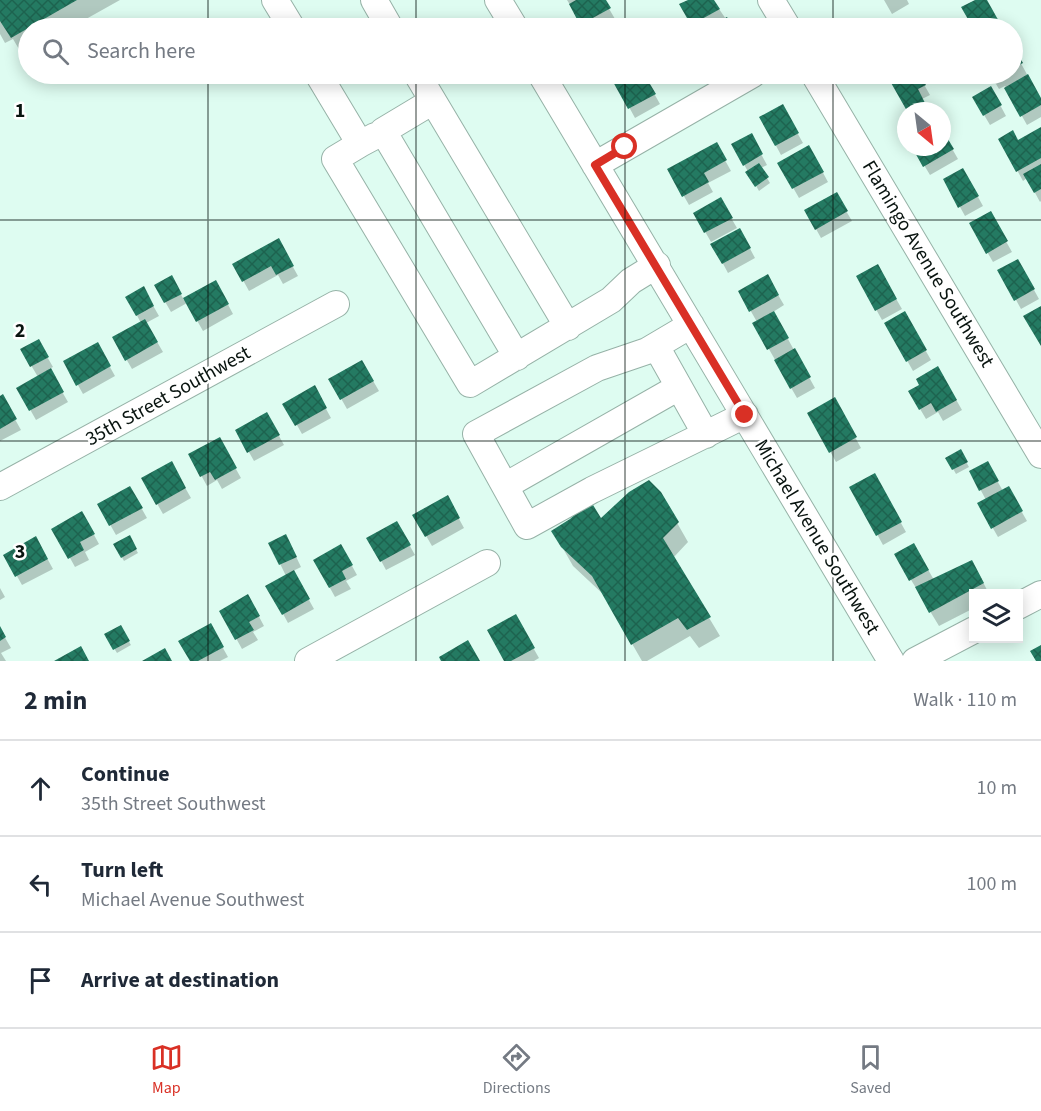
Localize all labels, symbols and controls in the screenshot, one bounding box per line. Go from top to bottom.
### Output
search box [18,18,1023,84]
icon: search [39,35,72,68]
text: Search here [87,35,195,67]
text: 1 [15,97,25,125]
north arrow [897,102,951,156]
route start [611,133,637,159]
street label: Flamingo Avenue Southwest [855,155,1001,373]
text: 2 [15,317,25,345]
street label: 35th Street Southwest [80,339,256,453]
route end [731,401,757,427]
street label: Michael Avenue Southwest [748,434,887,640]
text: 3 [15,538,25,566]
map controls [969,589,1023,643]
button: layers [969,589,1023,643]
text: 2 min [24,682,87,719]
text: Walk · 110 m [913,686,1017,714]
text: Continue [81,758,170,790]
icon: ahead [24,772,57,805]
text: 10 m [977,774,1017,802]
text: 35th Street Southwest [81,790,266,818]
text: Turn left [81,854,163,886]
icon: left [24,868,57,901]
text: 100 m [967,870,1017,898]
text: Michael Avenue Southwest [81,886,304,914]
icon: arrive [24,964,57,997]
text: Arrive at destination [81,964,279,996]
tab: Map [150,1041,183,1099]
tab: Directions [483,1041,550,1099]
tab: Saved [850,1041,891,1099]

